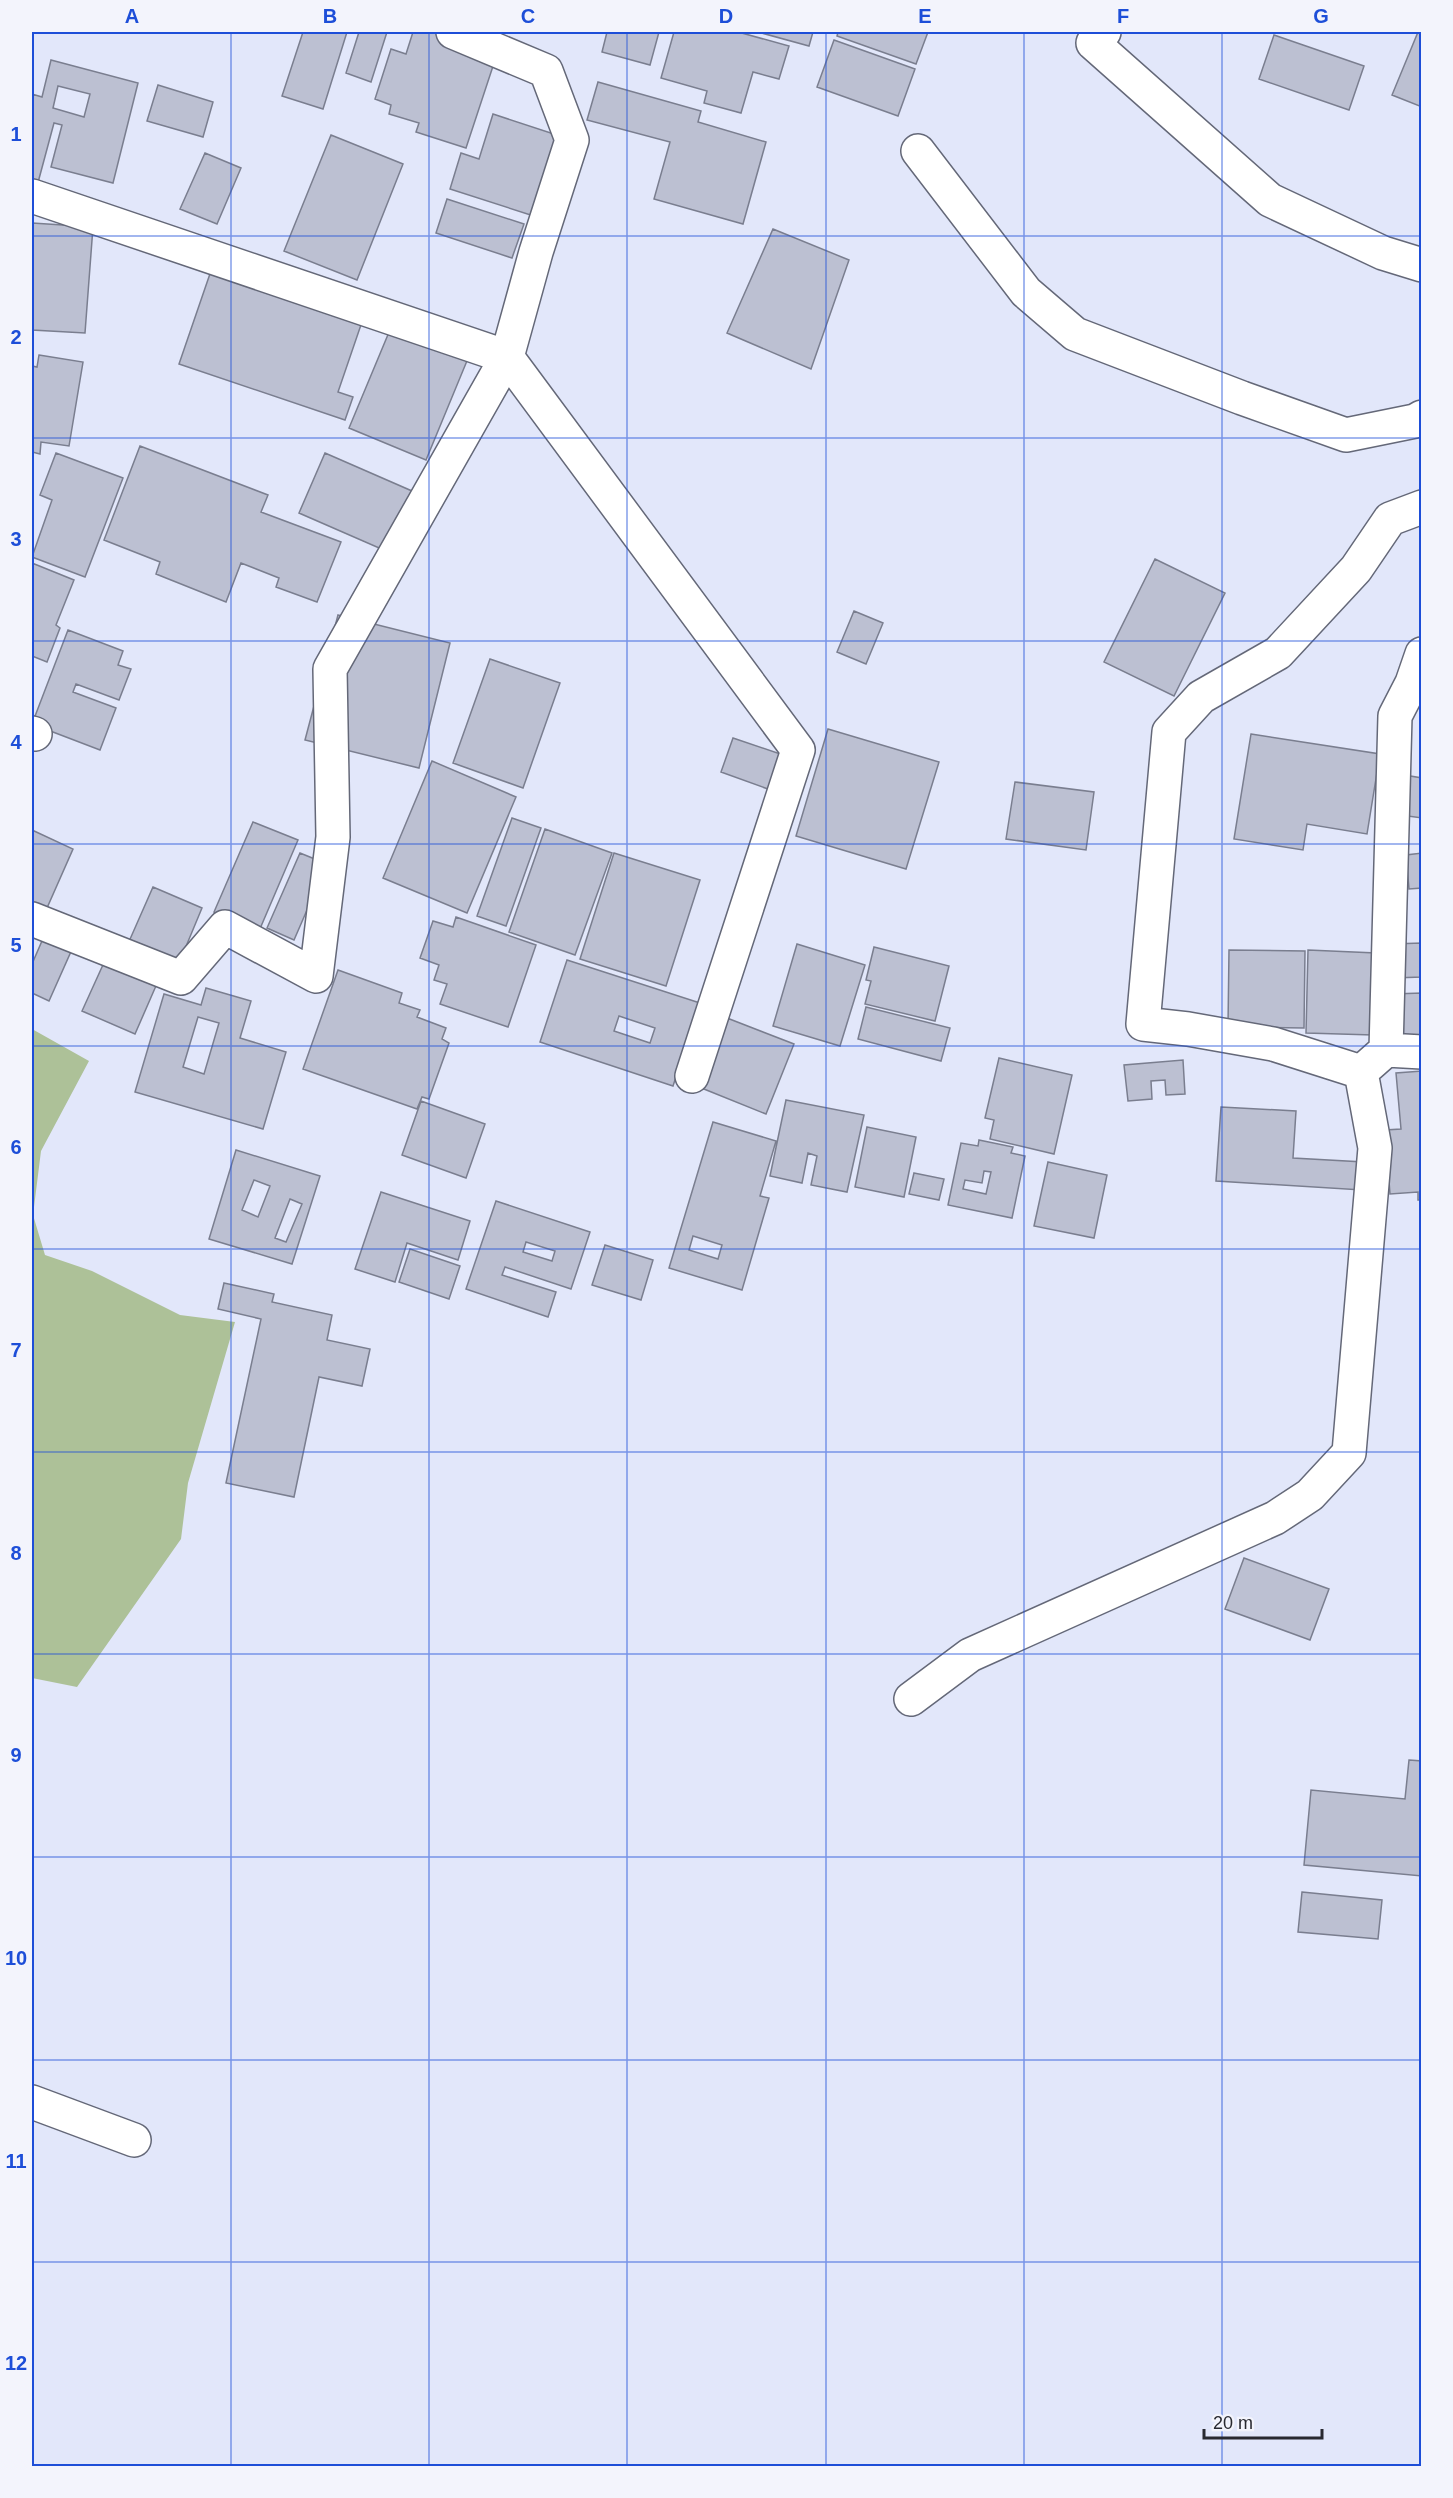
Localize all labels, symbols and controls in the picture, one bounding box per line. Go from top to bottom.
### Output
text: A [125,5,139,27]
text: B [323,5,337,27]
text: C [521,5,535,27]
text: D [719,5,733,27]
text: E [918,5,932,27]
text: F [1117,5,1129,27]
text: G [1313,5,1329,27]
text: 1 [10,123,22,145]
text: 2 [10,326,22,348]
text: 3 [10,528,22,550]
text: 4 [10,731,22,753]
text: 5 [10,934,22,956]
text: 6 [10,1136,22,1158]
text: 7 [10,1339,22,1361]
text: 8 [10,1542,22,1564]
text: 9 [10,1744,22,1766]
text: 10 [5,1947,27,1969]
text: 11 [5,2150,27,2172]
text: 12 [5,2352,27,2374]
scale bar [1204,2402,1322,2440]
text: 20 m [1213,2413,1253,2433]

